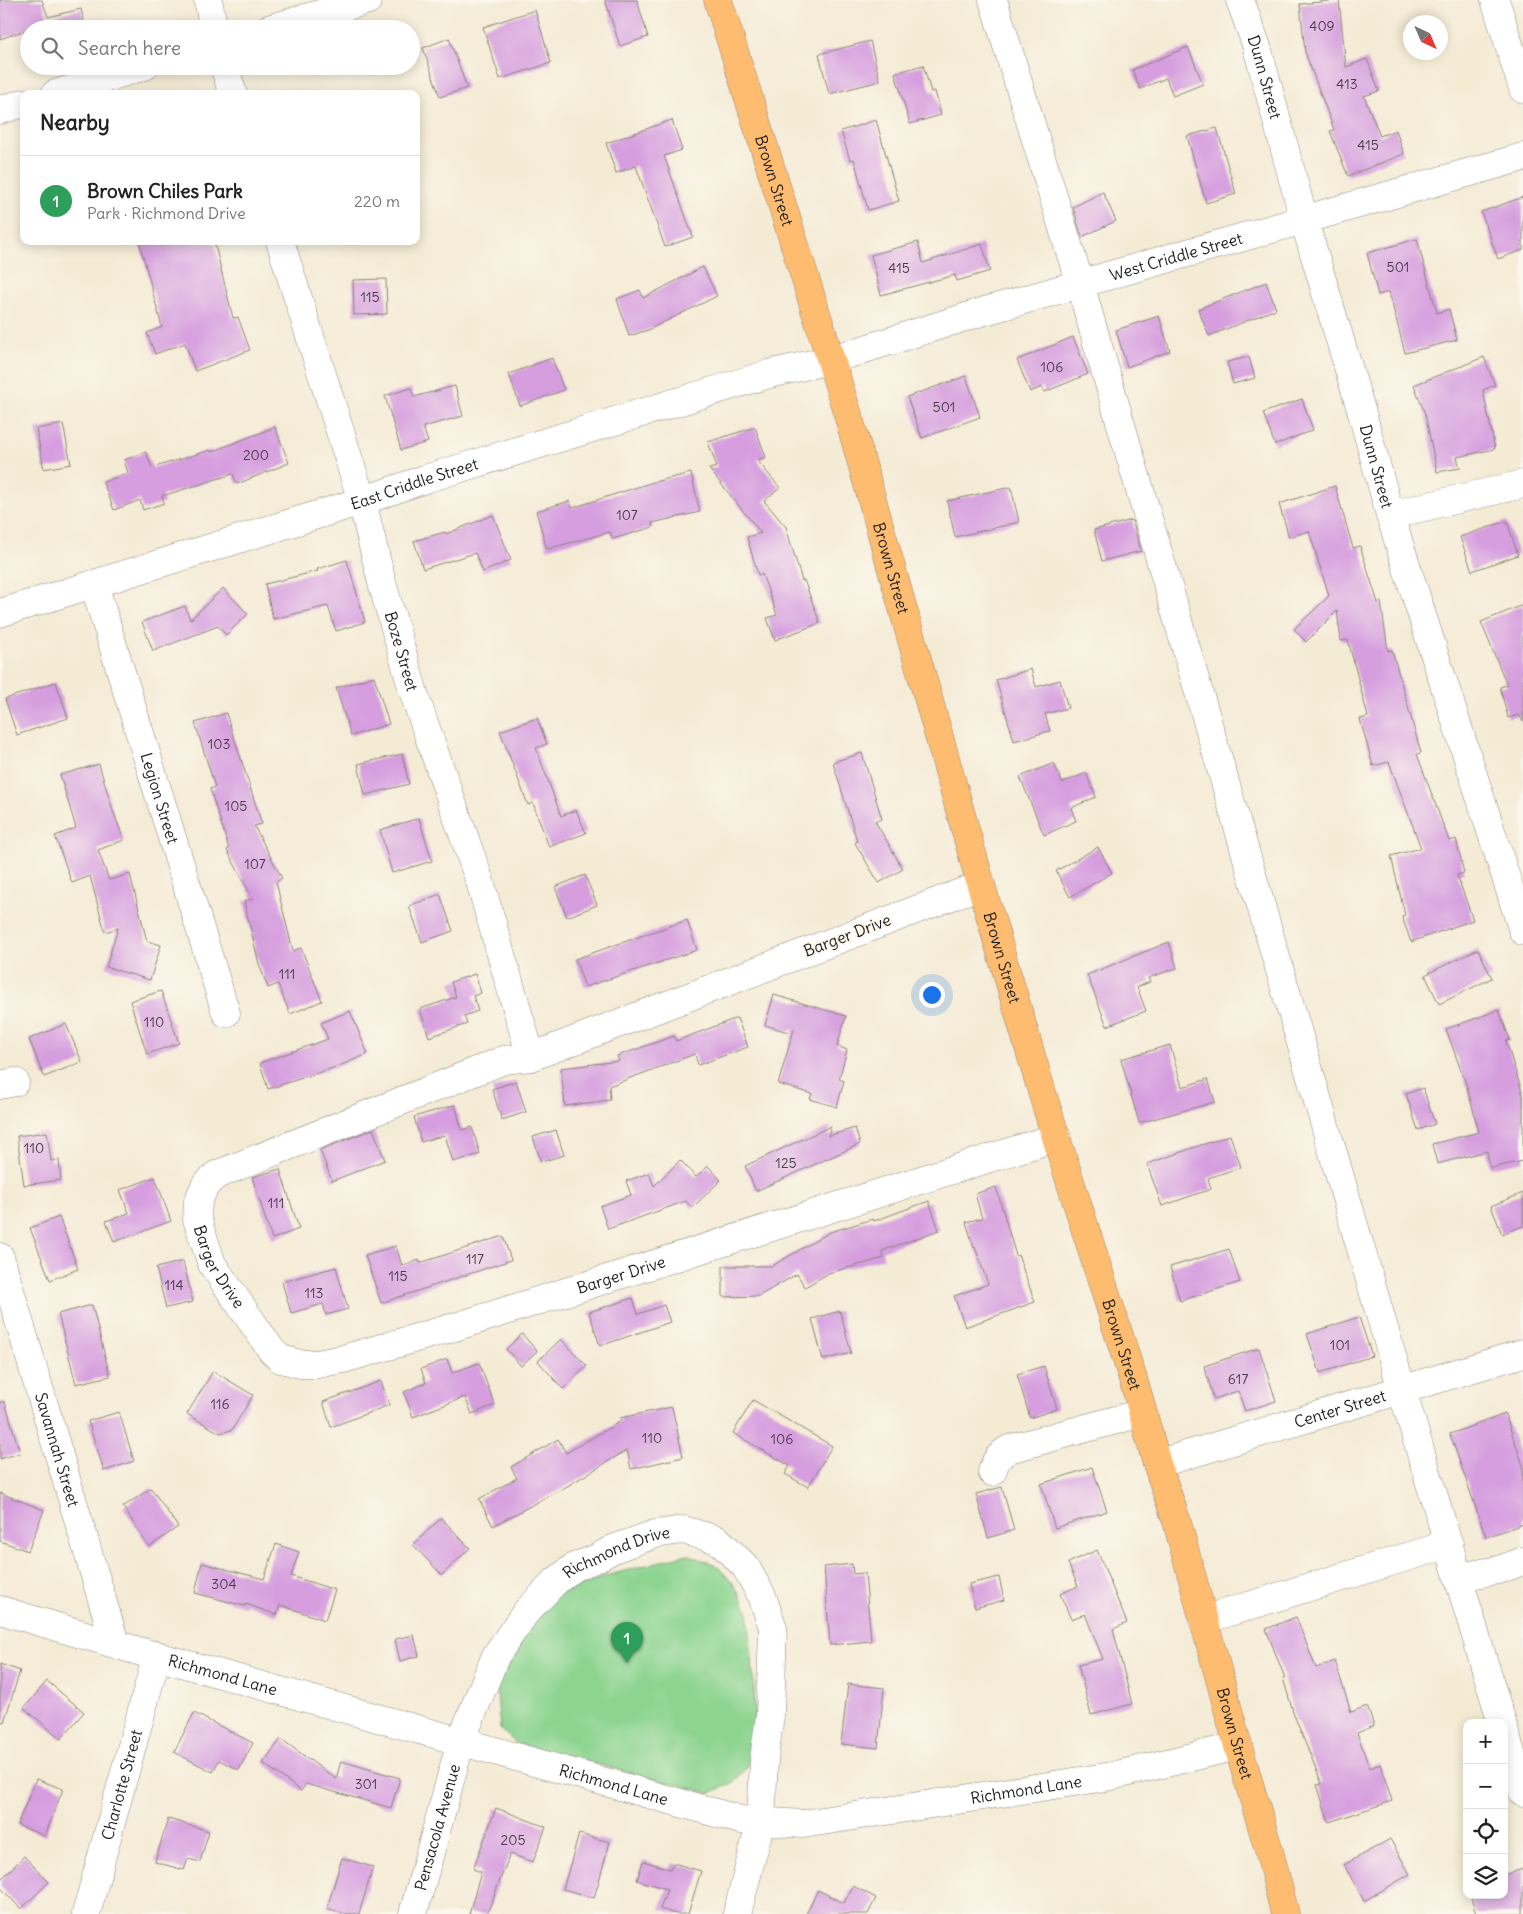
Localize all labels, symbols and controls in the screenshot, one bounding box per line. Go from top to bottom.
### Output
north arrow [1403,15,1448,60]
house number: 409 [1309,17,1335,35]
search box [20,20,420,75]
street label: Dunn Street [1244,32,1286,122]
icon: search [38,34,66,62]
text: Search here [78,36,181,60]
house number: 413 [1336,75,1358,93]
text: Nearby [40,109,110,136]
street label: Brown Street [751,132,798,229]
house number: 415 [1357,136,1379,154]
text: Brown Chiles Park [87,179,243,203]
text: 1 [53,191,59,211]
text: 220 m [354,191,400,211]
text: Park · Richmond Drive [87,203,246,223]
street label: West Criddle Street [1107,228,1245,285]
house number: 501 [1387,258,1409,276]
house number: 415 [888,259,910,277]
house number: 115 [360,288,380,306]
house number: 106 [1041,358,1063,376]
house number: 501 [933,398,955,416]
street label: Dunn Street [1356,422,1398,511]
house number: 200 [243,446,269,464]
street label: East Criddle Street [348,453,481,514]
house number: 107 [616,506,638,524]
street label: Brown Street [869,520,914,617]
street label: Boze Street [381,609,423,694]
house number: 103 [208,735,230,753]
street label: Legion Street [136,750,183,847]
house number: 105 [225,797,247,815]
house number: 107 [244,855,266,873]
street label: Barger Drive [801,909,893,961]
street label: Brown Street [979,910,1025,1006]
house number: 111 [279,965,295,983]
your location [919,982,945,1008]
house number: 110 [144,1013,164,1031]
house number: 110 [24,1139,44,1157]
house number: 125 [775,1154,797,1172]
house number: 111 [268,1194,284,1212]
street label: Barger Drive [190,1222,249,1312]
house number: 117 [466,1250,484,1268]
street label: Barger Drive [574,1251,668,1298]
house number: 115 [388,1267,408,1285]
house number: 114 [164,1276,184,1294]
house number: 113 [304,1284,324,1302]
street label: Brown Street [1098,1297,1146,1393]
house number: 101 [1330,1336,1350,1354]
house number: 617 [1228,1370,1248,1388]
street label: Center Street [1292,1385,1389,1432]
street label: Savannah Street [31,1390,84,1510]
house number: 116 [210,1395,230,1413]
house number: 110 [642,1429,662,1447]
house number: 106 [771,1430,793,1448]
street label: Richmond Drive [558,1522,671,1582]
house number: 304 [211,1575,237,1593]
pin: 1 [611,1622,643,1663]
street label: Richmond Lane [166,1650,280,1699]
street label: Brown Street [1213,1685,1257,1782]
map controls [1463,1719,1508,1899]
button: + [1463,1719,1508,1764]
street label: Charlotte Street [97,1727,146,1842]
street label: Richmond Lane [557,1759,671,1809]
street label: Pensacola Avenue [410,1762,464,1893]
button: − [1463,1764,1508,1809]
street label: Richmond Lane [969,1771,1083,1808]
house number: 301 [355,1775,377,1793]
button: locate [1463,1809,1508,1854]
house number: 205 [501,1831,525,1849]
button: layers [1463,1854,1508,1899]

